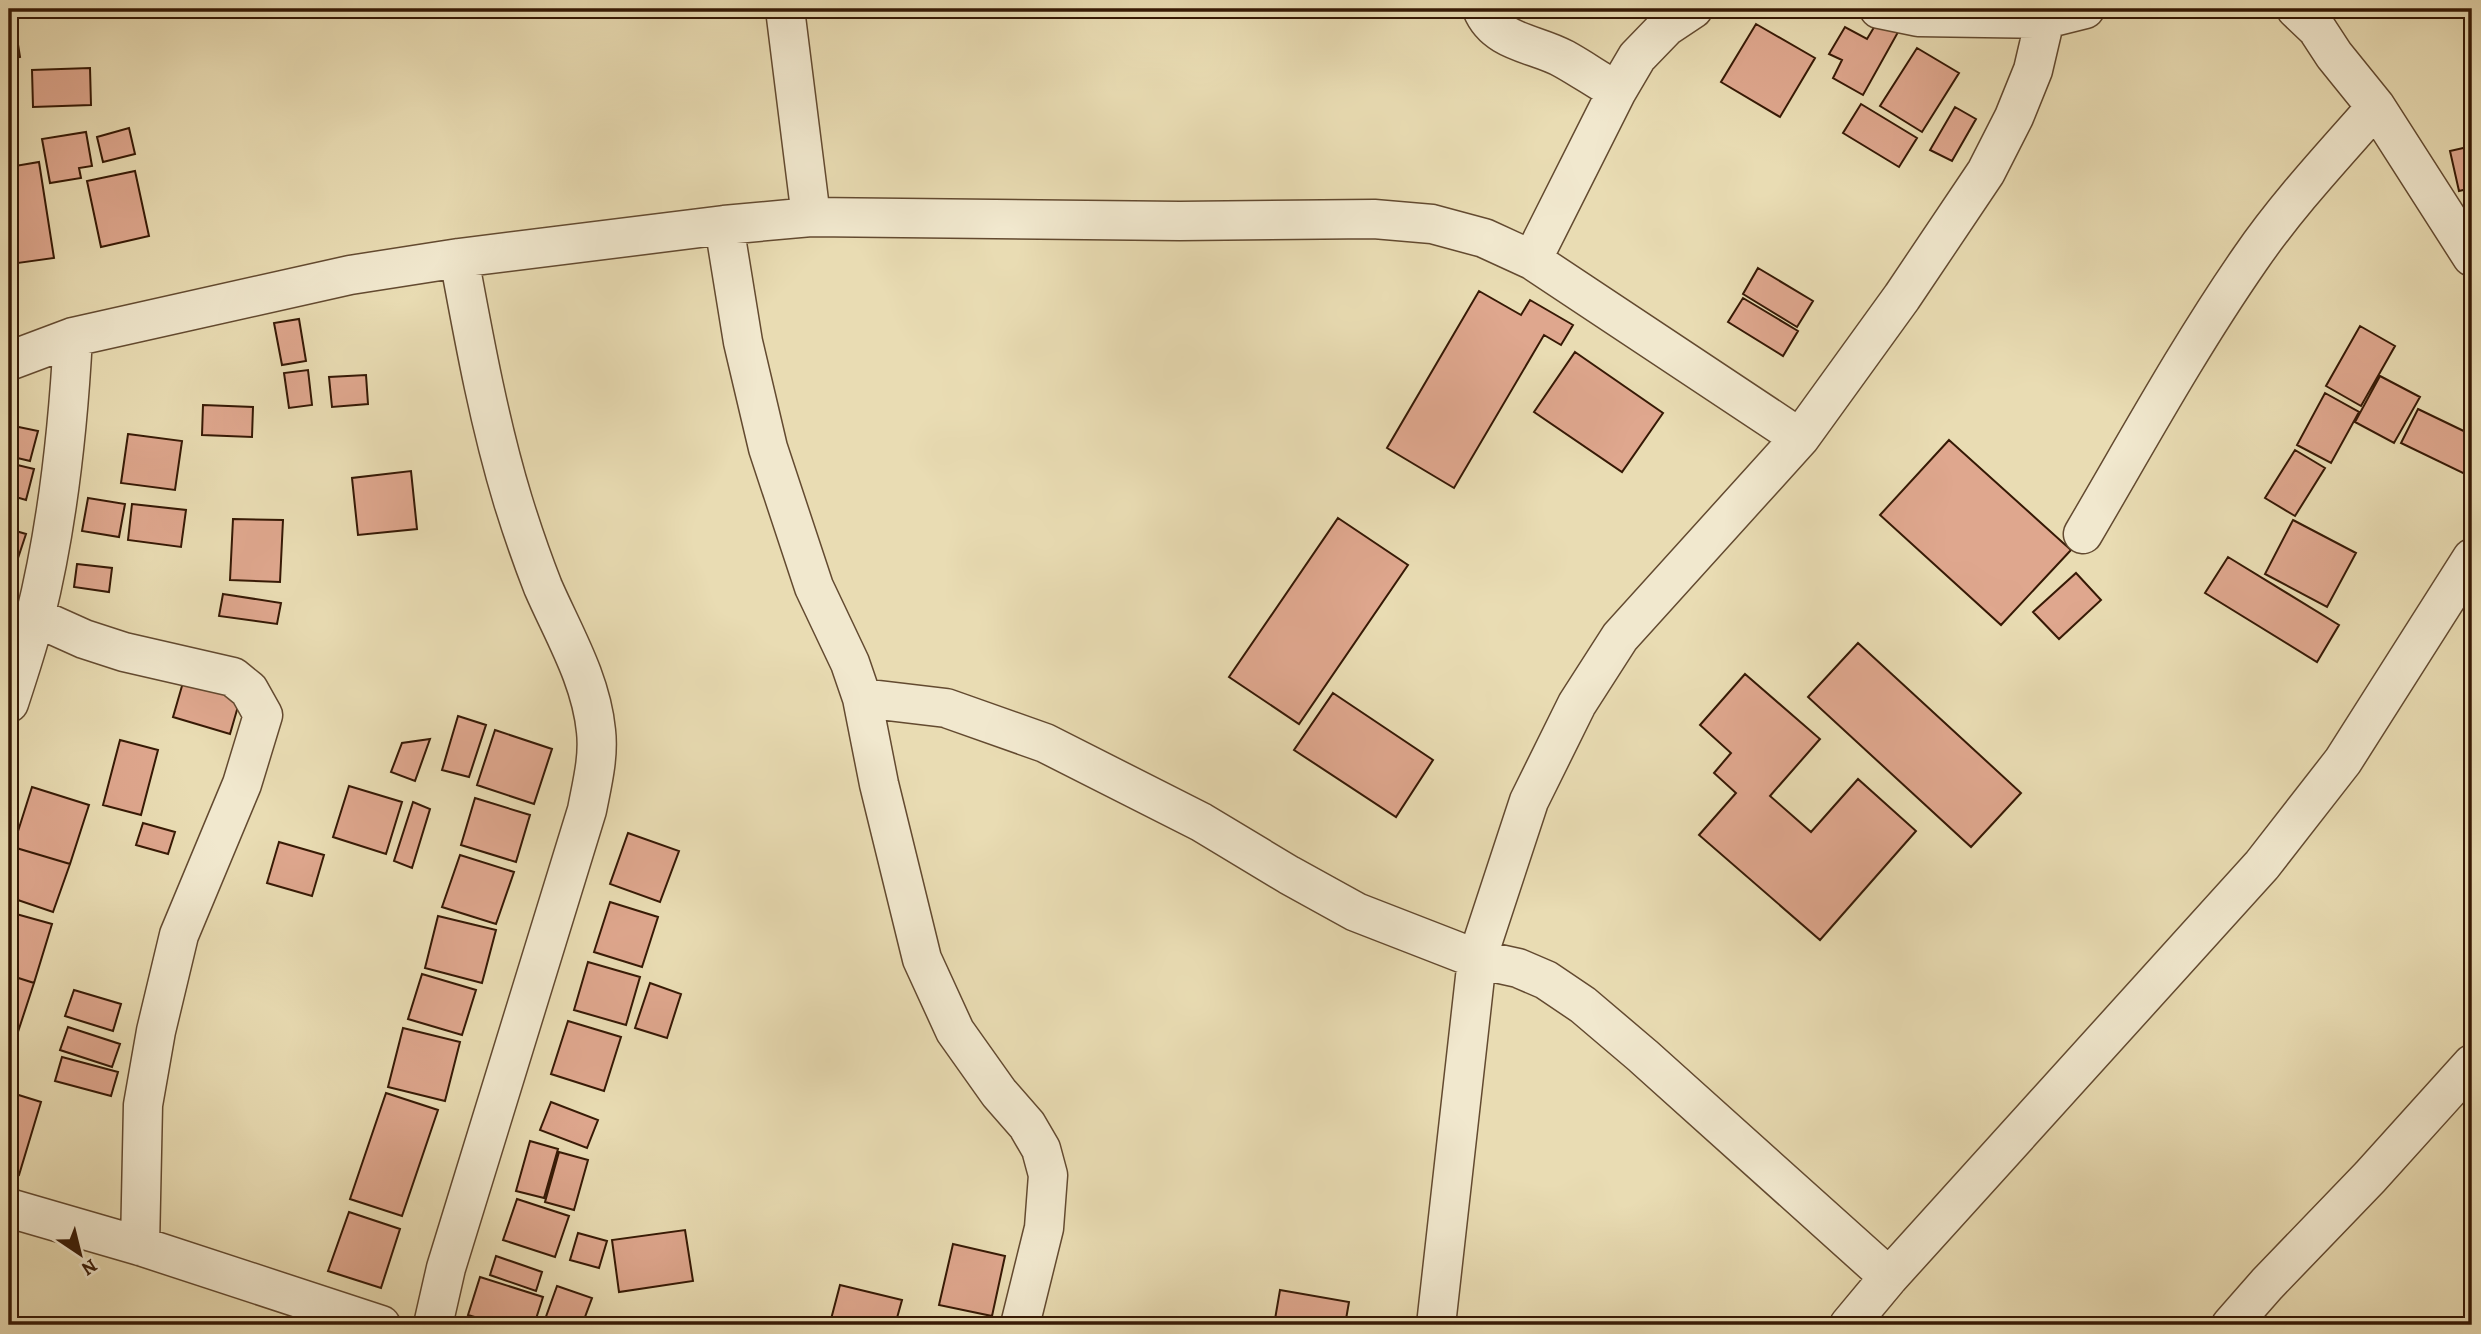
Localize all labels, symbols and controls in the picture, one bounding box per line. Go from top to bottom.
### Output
north arrow [46,1218,116,1288]
text: N [76,1252,102,1282]

